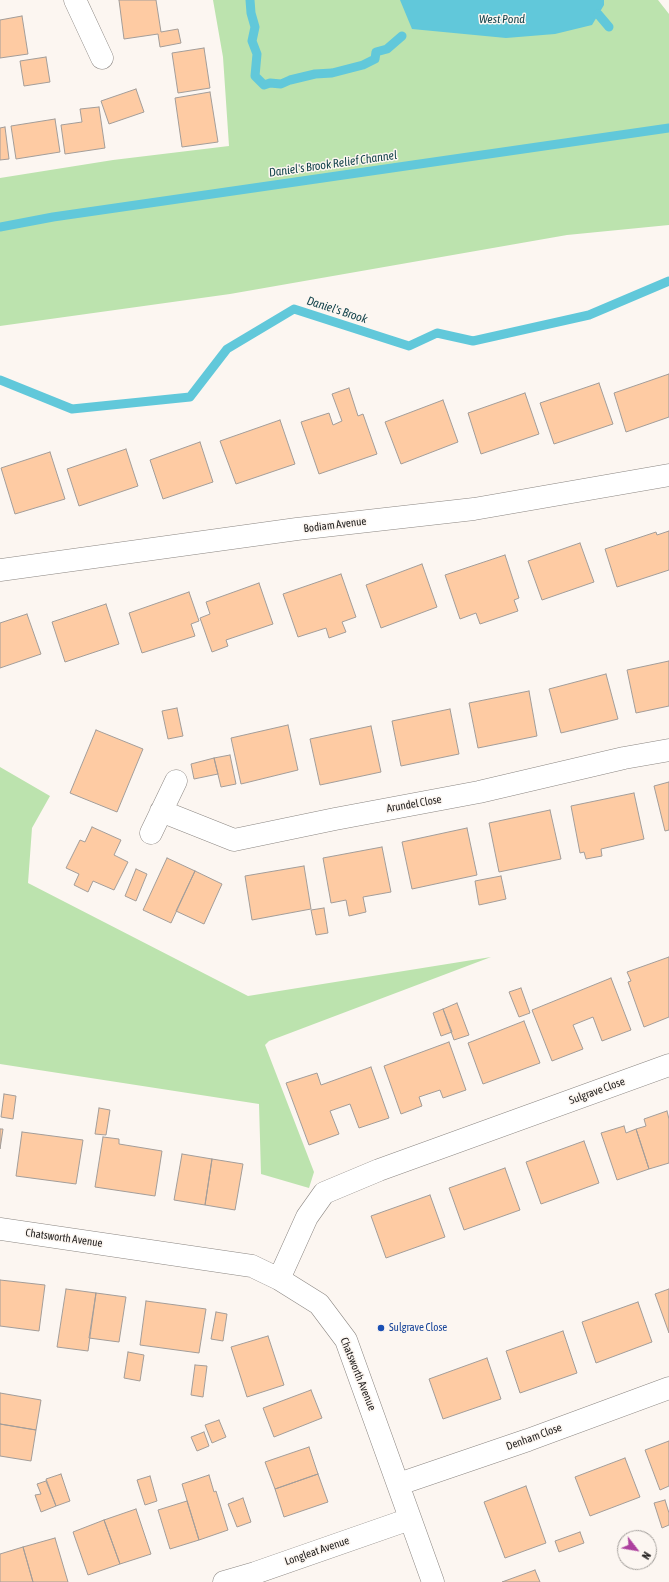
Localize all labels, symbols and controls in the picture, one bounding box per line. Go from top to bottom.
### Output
water label: West Pond [479,12,525,26]
water label: Daniel's Brook Relief Channel [268,148,398,180]
water label: Daniel's Brook [305,293,369,327]
street label: Bodiam Avenue [303,515,367,535]
street label: Arundel Close [385,793,443,815]
street label: Sulgrave Close [567,1075,627,1107]
street label: Chatsworth Avenue [25,1226,103,1250]
place label: Sulgrave Close [389,1321,447,1335]
marker: Sulgrave Close [376,1323,386,1333]
street label: Chatsworth Avenue [337,1336,379,1412]
street label: Denham Close [504,1421,564,1453]
north arrow [617,1530,657,1570]
street label: Longleat Avenue [283,1534,351,1568]
text: N [640,1550,653,1562]

